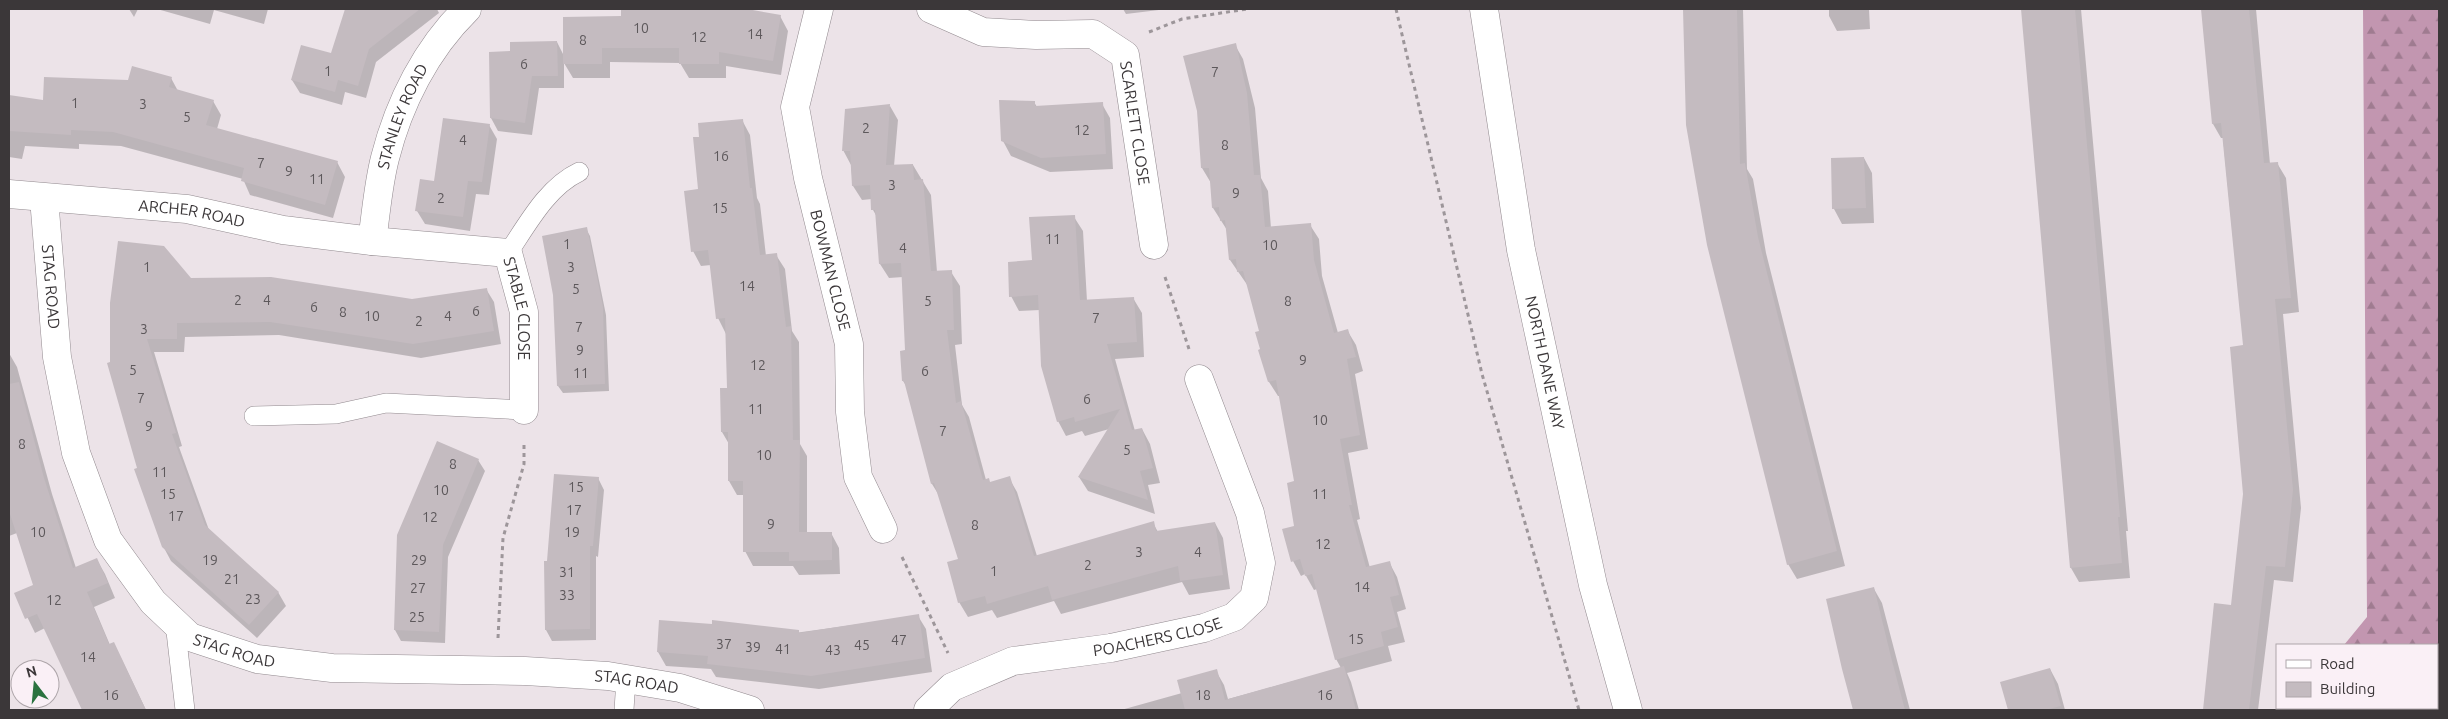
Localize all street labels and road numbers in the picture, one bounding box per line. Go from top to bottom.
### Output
street label: STANLEY ROAD [374,60,431,171]
street label: SCARLETT CLOSE [1117,60,1154,186]
street label: ARCHER ROAD [138,196,247,230]
street label: BOWMAN CLOSE [807,208,854,333]
street label: STAG ROAD [39,244,64,330]
street label: STABLE CLOSE [500,255,533,360]
street label: NORTH DANE WAY [1522,294,1568,432]
street label: POACHERS CLOSE [1092,613,1224,659]
street label: STAG ROAD [191,630,276,670]
street label: STAG ROAD [594,666,680,697]

